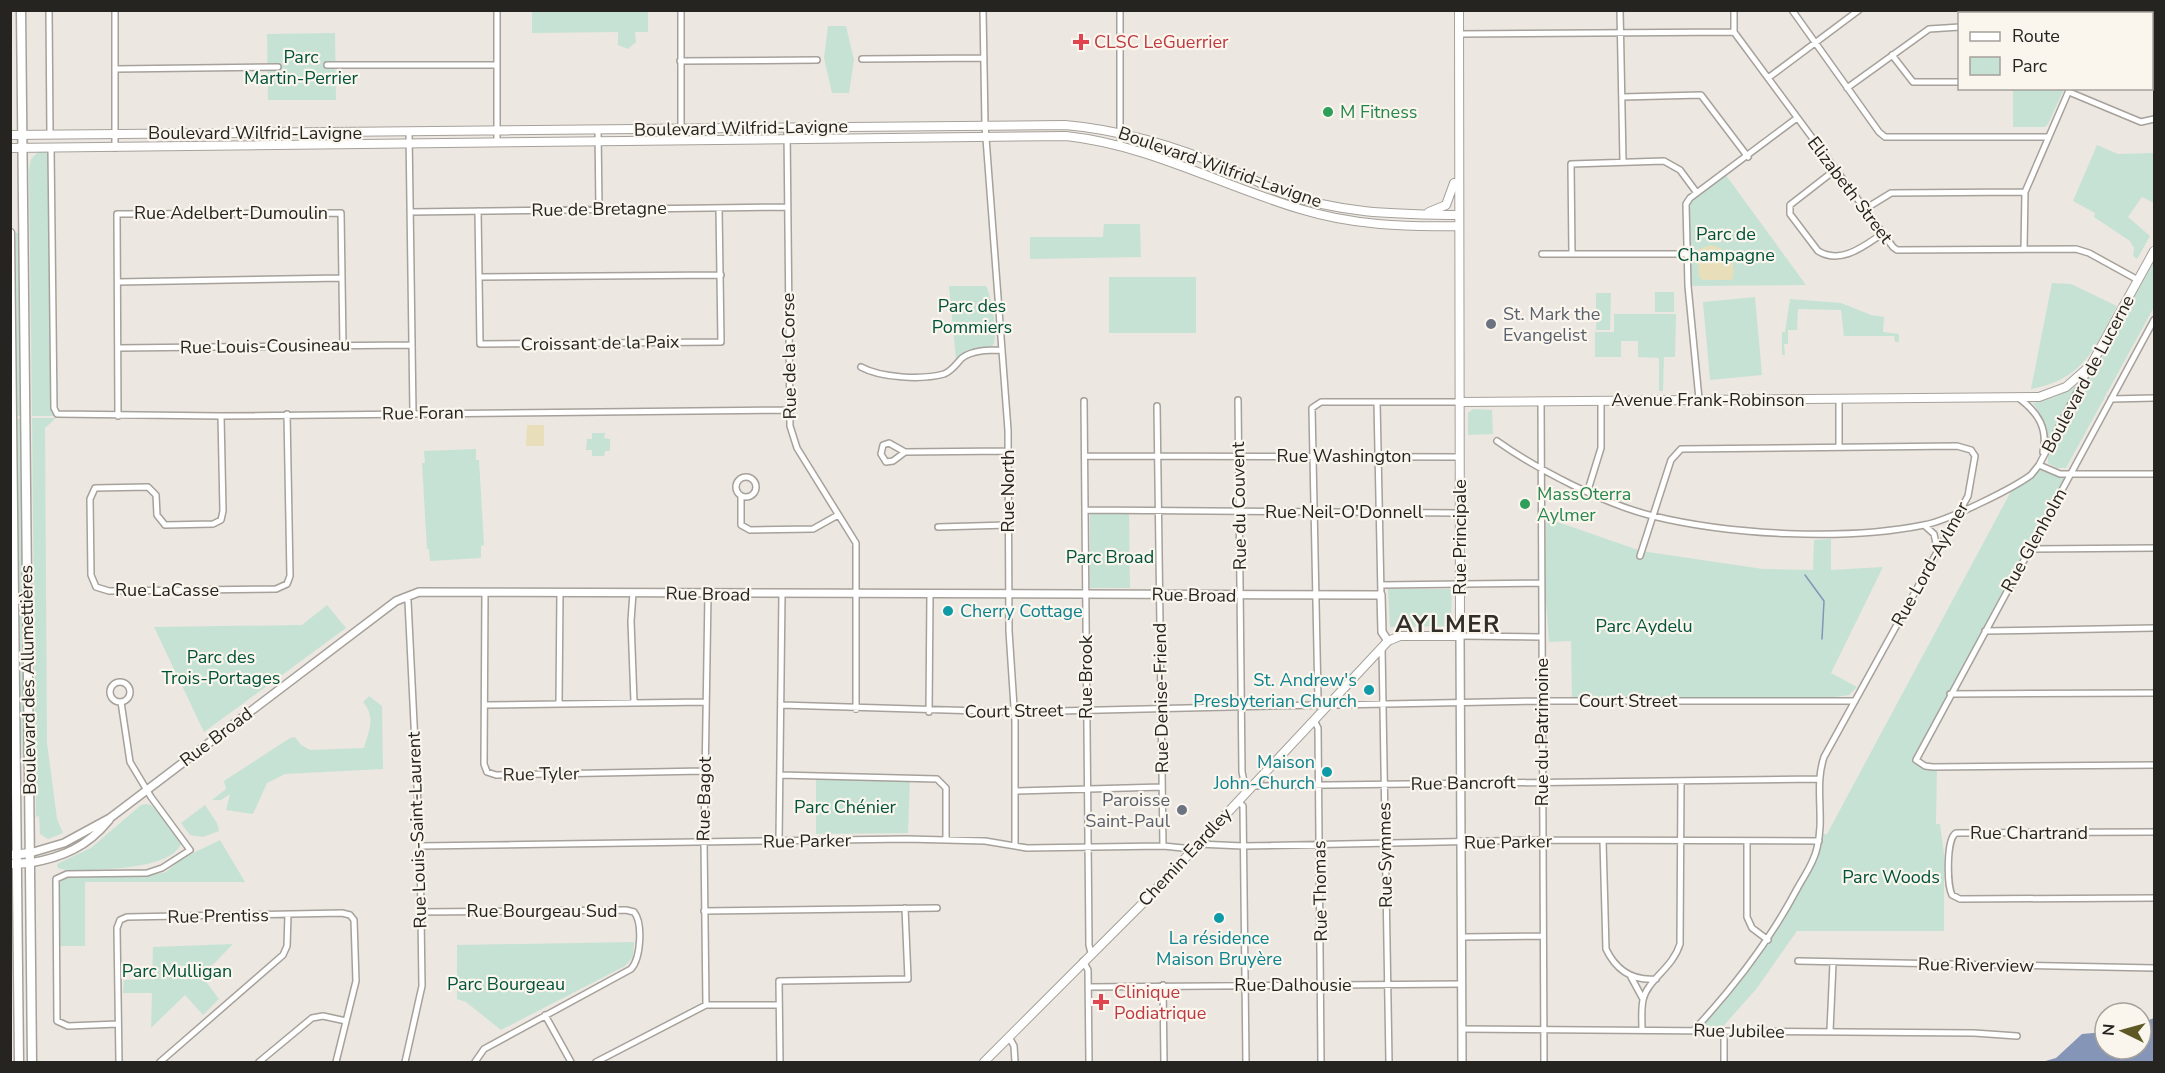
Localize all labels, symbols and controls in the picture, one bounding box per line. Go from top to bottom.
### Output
legend [1958,12,2153,90]
text: Route [2012,24,2060,48]
place label: CLSC LeGuerrier [1094,30,1229,54]
marker: CLSC LeGuerrier [1072,33,1090,51]
park label: Parc Martin-Perrier [244,45,358,90]
text: Parc [2012,54,2047,78]
place label: M Fitness [1340,100,1417,124]
marker: M Fitness [1321,105,1335,119]
street label: Boulevard Wilfrid-Lavigne [634,114,848,142]
street label: Boulevard Wilfrid-Lavigne [148,121,362,145]
street label: Boulevard Wilfrid-Lavigne [1115,121,1325,213]
street label: Elizabeth Street [1802,132,1899,249]
street label: Rue de Bretagne [531,196,667,222]
street label: Rue Adelbert-Dumoulin [134,201,328,225]
park label: Parc de Champagne [1677,222,1775,267]
street label: Boulevard de Lucerne [2036,291,2140,457]
street label: Rue de la Corse [776,292,802,420]
park label: Parc des Pommiers [932,294,1012,339]
place label: St. Mark the Evangelist [1503,302,1600,347]
marker: St. Mark the Evangelist [1484,317,1498,331]
street label: Croissant de la Paix [520,330,680,356]
street label: Rue Louis-Cousineau [180,333,350,359]
street label: Avenue Frank-Robinson [1611,388,1805,412]
street label: Rue Foran [382,400,464,426]
street label: Rue du Couvent [1226,441,1252,570]
street label: Rue Washington [1277,444,1411,468]
street label: Rue North [996,449,1020,533]
street label: Rue Principale [1448,479,1472,595]
place label: MassOterra Aylmer [1537,482,1631,527]
street label: Rue Glenholm [1996,484,2072,596]
marker: MassOterra Aylmer [1518,497,1532,511]
street label: Rue Lord-Aylmer [1886,497,1974,631]
street label: Rue Neil-O'Donnell [1265,500,1424,524]
park label: Parc Broad [1066,545,1154,569]
street label: Boulevard des Allumettières [14,565,42,795]
street label: Rue LaCasse [115,578,219,602]
street label: Rue Broad [665,581,751,607]
street label: Rue Broad [1151,582,1237,608]
place label: Cherry Cottage [960,599,1083,623]
marker: Cherry Cottage [941,604,955,618]
district label: AYLMER [1395,608,1501,640]
park label: Parc Aydelu [1595,614,1693,638]
street label: Rue Denise-Friend [1148,623,1174,773]
street label: Rue Brook [1074,634,1098,719]
park label: Parc des Trois-Portages [162,645,280,690]
street label: Rue du Patrimoine [1530,658,1554,806]
place label: St. Andrew's Presbyterian Church [1193,668,1357,713]
marker: St. Andrew's Presbyterian Church [1362,683,1376,697]
street label: Court Street [1579,689,1678,713]
street label: Court Street [965,698,1064,724]
street label: Rue Broad [175,702,257,772]
street label: Rue Louis-Saint-Laurent [402,731,432,929]
place label: Maison John-Church [1213,750,1315,795]
street label: Rue Bagot [691,756,717,842]
street label: Rue Tyler [503,761,580,787]
marker: Maison John-Church [1320,765,1334,779]
street label: Rue Bancroft [1410,770,1516,796]
place label: Paroisse Saint-Paul [1085,788,1171,833]
park label: Parc Chénier [794,795,897,819]
street label: Chemin Eardley [1133,802,1238,912]
street label: Rue Symmes [1372,802,1398,908]
marker: Paroisse Saint-Paul [1175,803,1189,817]
street label: Rue Chartrand [1970,821,2088,845]
street label: Rue Parker [763,828,852,854]
street label: Rue Parker [1464,829,1553,855]
street label: Rue Thomas [1307,840,1333,942]
park label: Parc Woods [1842,865,1940,889]
street label: Rue Bourgeau Sud [467,899,618,923]
street label: Rue Prentiss [167,903,269,929]
marker: La résidence Maison Bruyère [1212,911,1226,925]
place label: La résidence Maison Bruyère [1156,926,1282,971]
street label: Rue Riverview [1918,952,2034,978]
park label: Parc Mulligan [122,959,232,983]
park label: Parc Bourgeau [447,972,565,996]
street label: Rue Dalhousie [1234,973,1352,997]
place label: Clinique Podiatrique [1114,980,1206,1025]
marker: Clinique Podiatrique [1092,993,1110,1011]
north arrow [2093,1001,2153,1061]
street label: Rue Jubilee [1693,1018,1785,1044]
text: N [2098,1023,2121,1037]

